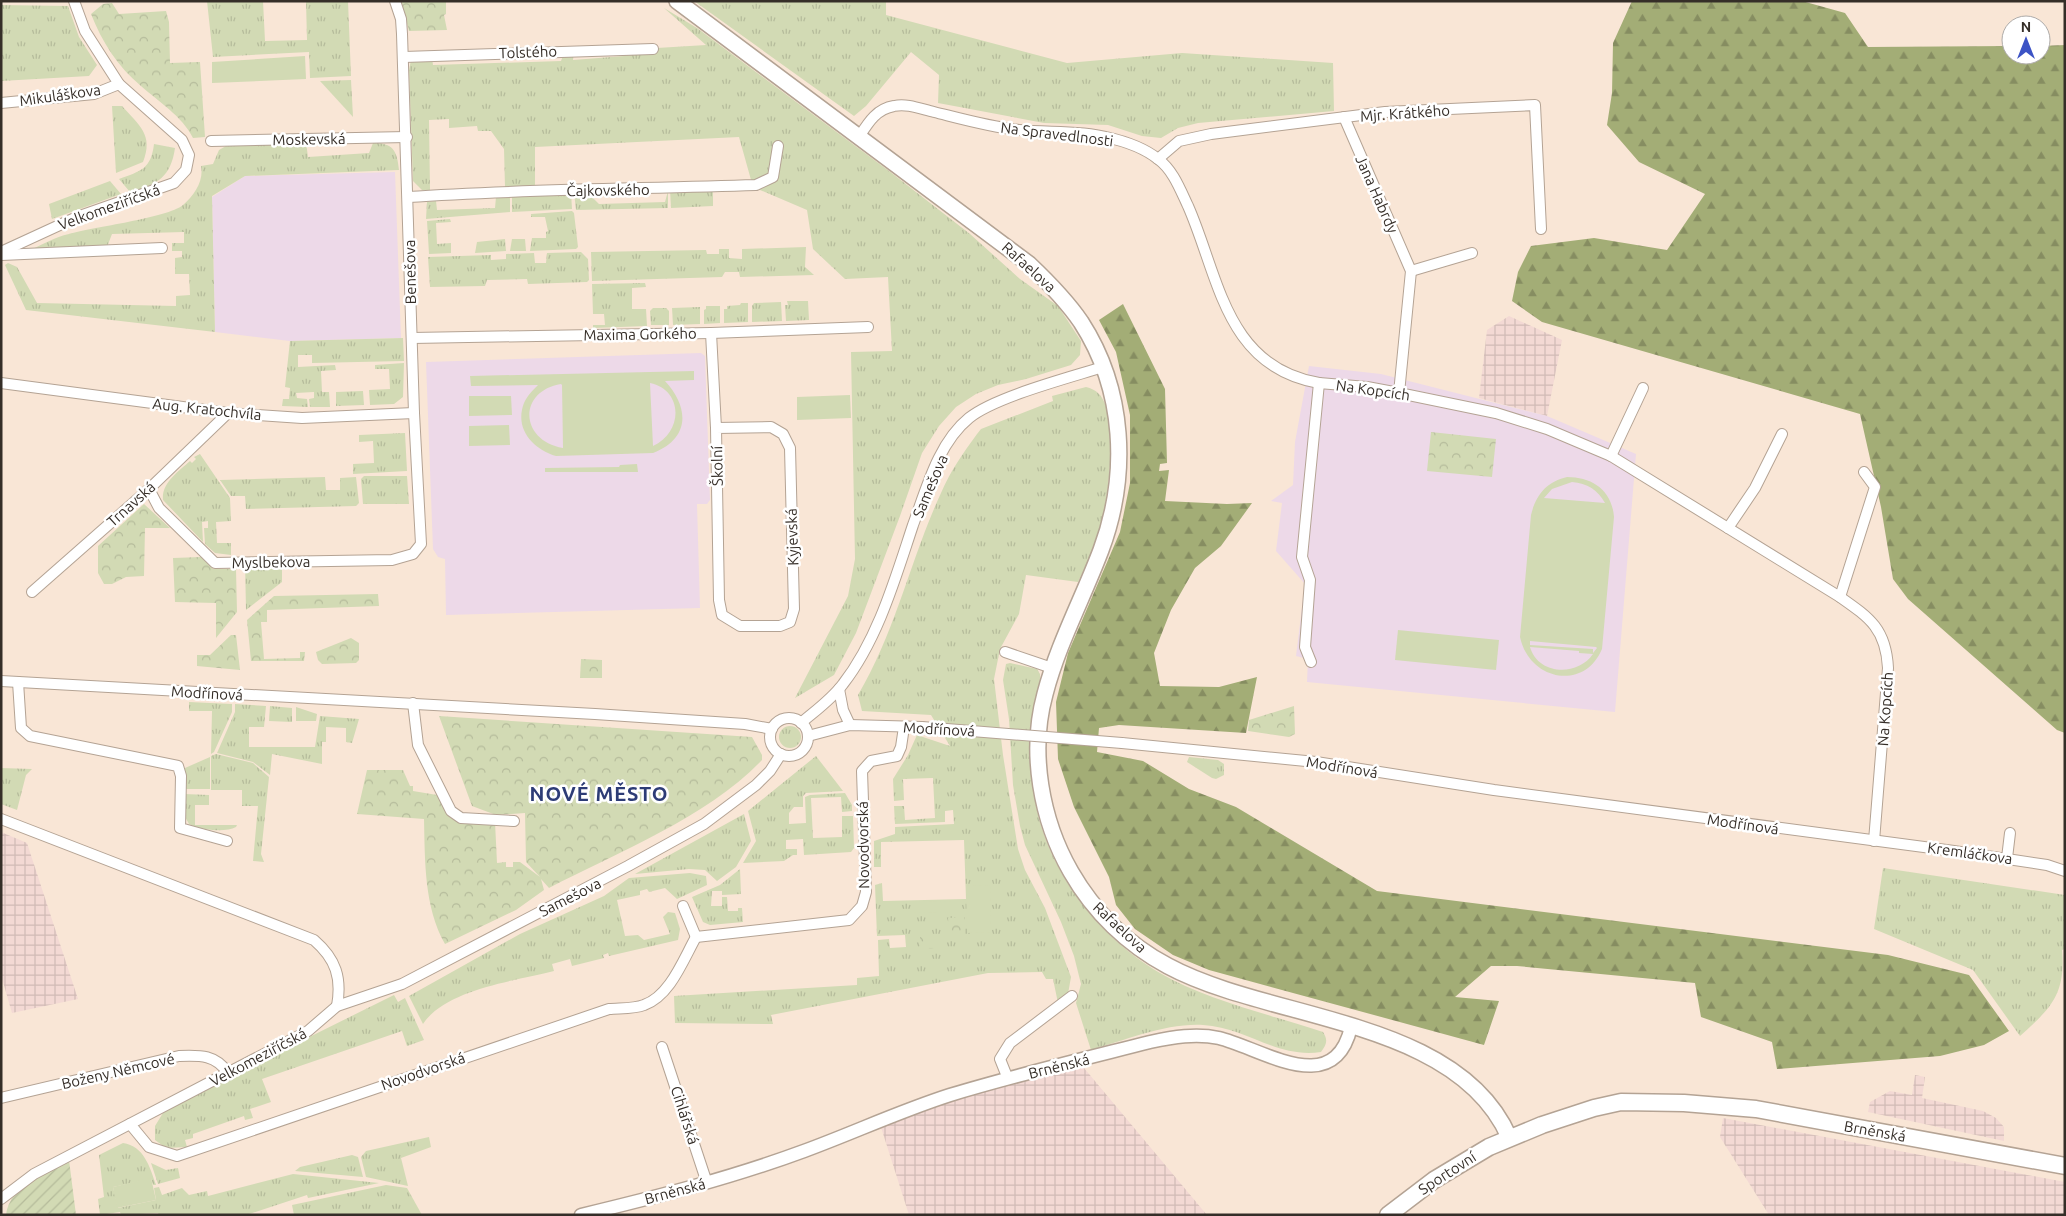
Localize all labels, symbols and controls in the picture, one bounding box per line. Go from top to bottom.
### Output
north arrow [2001,15,2051,65]
text: N [2021,19,2031,35]
street label: Tolstého [499,42,557,62]
street label: Mikuláškova [18,81,102,109]
street label: Mjr. Krátkého [1359,101,1451,125]
street label: Na Spravedlnosti [1000,119,1114,149]
street label: Moskevská [272,130,346,148]
street label: Jana Habrdy [1352,152,1402,236]
street label: Velkomeziříčská [56,181,162,233]
street label: Čajkovského [566,181,650,199]
street label: Rafaelova [999,238,1059,296]
street label: Benešova [401,239,419,305]
street label: Maxima Gorkého [583,325,697,343]
street label: Na Kopcích [1335,376,1411,404]
street label: Aug. Kratochvíla [152,395,262,423]
street label: Školní [708,445,726,486]
street label: Samešova [909,452,951,520]
street label: Trnavská [103,478,159,530]
street label: Kyjevská [783,508,801,566]
street label: Myslbekova [231,553,311,571]
street label: Na Kopcích [1874,671,1896,747]
street label: Modřínová [170,683,244,703]
street label: Modřínová [902,719,976,739]
street label: Modřínová [1305,753,1379,781]
district label: NOVÉ MĚSTO [530,781,668,805]
street label: Novodvorská [854,801,872,889]
street label: Modřínová [1706,811,1780,837]
street label: Kremláčkova [1926,839,2014,867]
street label: Samešova [536,874,604,920]
street label: Rafaelova [1090,898,1150,956]
street label: Velkomeziříčská [207,1024,309,1090]
street label: Novodvorská [379,1049,467,1093]
street label: Boženy Němcové [60,1050,176,1092]
street label: Brněnská [1027,1050,1091,1082]
street label: Cihlářská [668,1084,702,1146]
street label: Brněnská [1843,1117,1907,1145]
street label: Sportovní [1415,1148,1479,1198]
street label: Brněnská [643,1175,707,1207]

